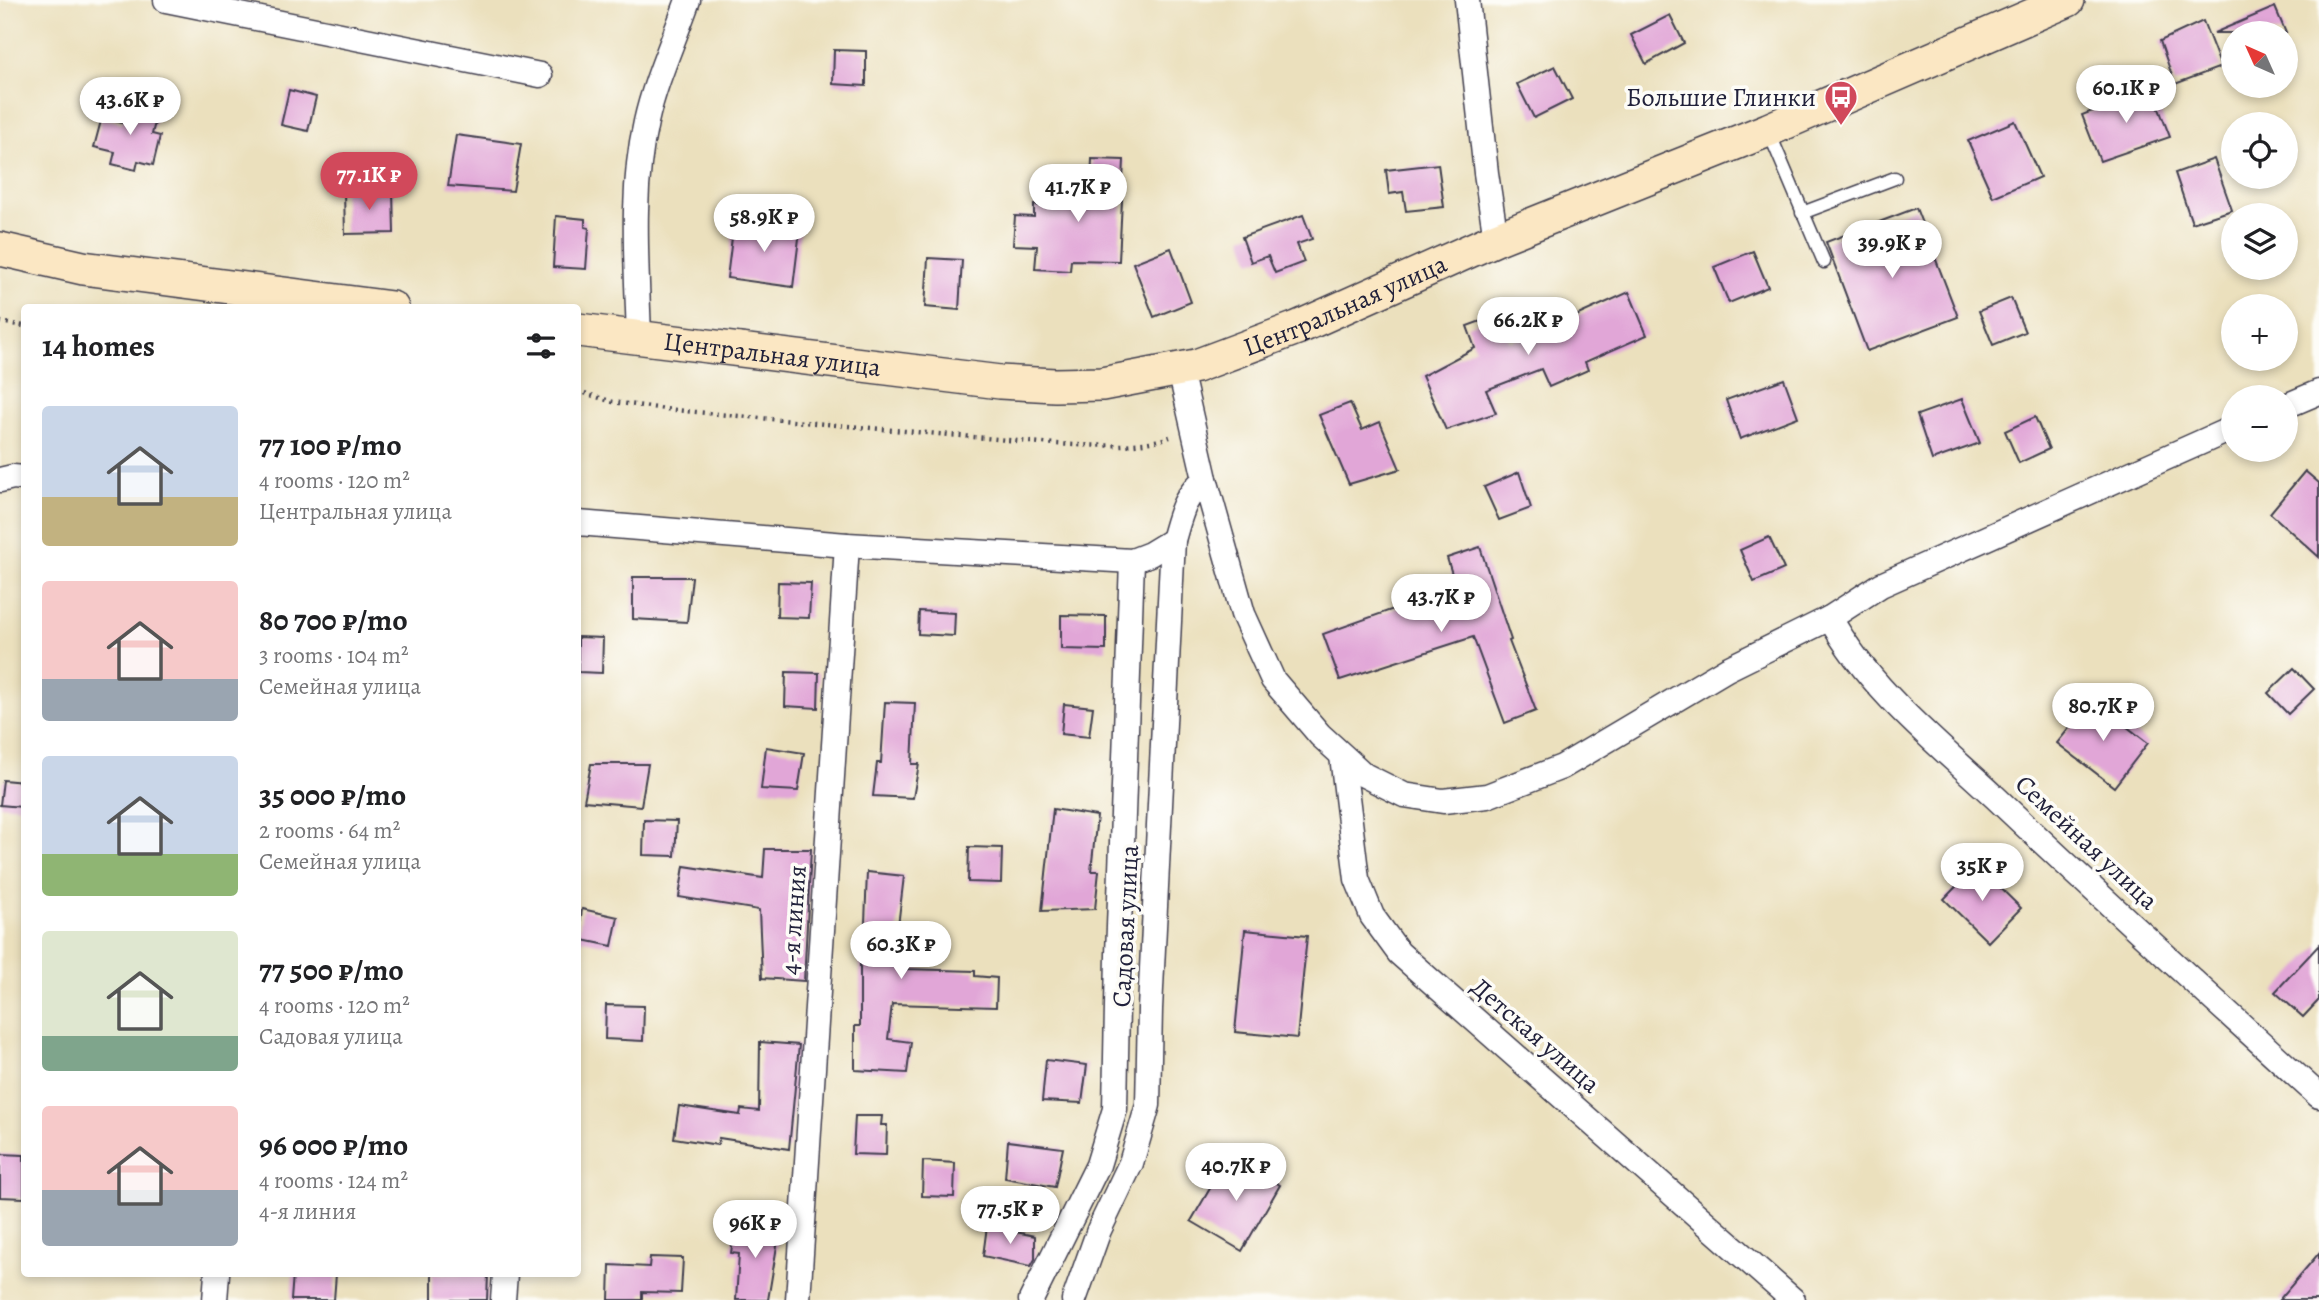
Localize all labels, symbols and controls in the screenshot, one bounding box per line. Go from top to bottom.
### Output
north arrow [2221,21,2298,98]
map controls [2221,21,2298,462]
pin: 60.1K ₽ [2061,66,2191,125]
text: 60.1K ₽ [2092,72,2160,103]
pin: 43.6K ₽ [65,78,195,137]
bus stop icon: Большие Глинки [1822,78,1860,127]
place label: Большие Глинки [1626,80,1816,115]
text: 43.6K ₽ [96,84,164,115]
button: locate [2221,112,2298,189]
pin: 77.1K ₽ [304,152,434,212]
text: 77.1K ₽ [337,159,402,190]
pin: 41.7K ₽ [1013,164,1143,224]
text: 41.7K ₽ [1045,171,1111,202]
pin: 58.9K ₽ [699,194,829,254]
text: 58.9K ₽ [730,201,798,232]
button: layers [2221,203,2298,280]
pin: 39.9K ₽ [1827,220,1957,280]
text: 39.9K ₽ [1858,227,1926,258]
street label: Центральная улица [1239,246,1452,365]
button: + [2221,294,2298,371]
pin: 66.2K ₽ [1463,298,1593,357]
text: 66.2K ₽ [1493,304,1563,335]
street label: Центральная улица [662,324,883,385]
text: 14 homes [42,326,155,366]
icon: filters [522,327,560,365]
button: − [2221,385,2298,462]
text: 77 100 ₽/mo [259,425,402,465]
icon: home [98,434,182,518]
text: 4 rooms · 120 m² [259,465,410,496]
text: Центральная улица [259,496,452,527]
pin: 43.7K ₽ [1376,574,1506,634]
text: 43.7K ₽ [1407,581,1475,612]
text: 80 700 ₽/mo [259,600,408,640]
icon: home [98,609,182,693]
text: 3 rooms · 104 m² [259,640,408,671]
text: Семейная улица [259,671,421,702]
pin: 80.7K ₽ [2038,684,2168,743]
text: 80.7K ₽ [2068,690,2138,721]
street label: Семейная улица [2008,767,2166,918]
text: 35 000 ₽/mo [259,775,406,815]
icon: home [98,784,182,868]
text: 2 rooms · 64 m² [259,815,400,846]
street label: Садовая улица [1104,844,1147,1008]
pin: 35K ₽ [1933,844,2031,903]
text: Семейная улица [259,846,421,877]
text: 35K ₽ [1957,850,2007,881]
street label: 4-я линия [772,864,815,976]
pin: 60.3K ₽ [836,922,966,981]
text: 60.3K ₽ [866,928,936,959]
text: 77 500 ₽/mo [259,950,404,990]
icon: home [98,959,182,1043]
street label: Детская улица [1464,970,1608,1101]
text: 4 rooms · 120 m² [259,990,410,1021]
text: Садовая улица [259,1021,403,1052]
text: 96 000 ₽/mo [259,1125,408,1165]
icon: home [98,1134,182,1218]
pin: 40.7K ₽ [1171,1144,1301,1203]
text: 40.7K ₽ [1201,1150,1271,1181]
text: 4 rooms · 124 m² [259,1165,408,1196]
pin: 77.5K ₽ [945,1186,1075,1246]
text: 77.5K ₽ [977,1193,1043,1224]
text: 4-я линия [259,1196,356,1227]
pin: 96K ₽ [706,1200,804,1260]
text: 96K ₽ [729,1207,781,1238]

